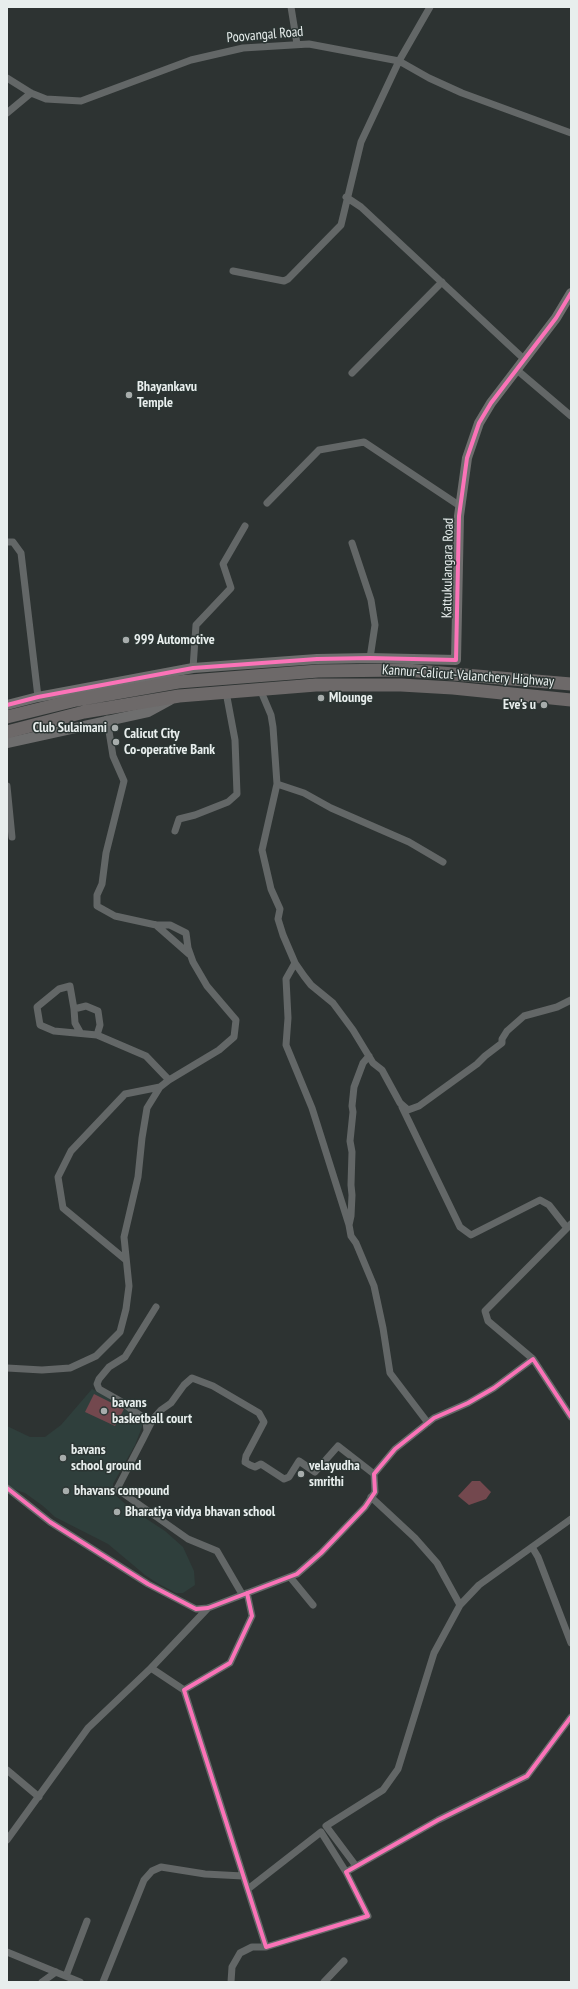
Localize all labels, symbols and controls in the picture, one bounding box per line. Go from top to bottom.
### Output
street label: Poovangal Road [226,23,304,47]
place label: Bhayankavu Temple [137,379,197,412]
marker: Bhayankavu Temple [124,390,134,400]
street label: Kattukulangara Road [439,518,457,618]
place label: 999 Automotive [134,632,215,648]
marker: 999 Automotive [121,635,131,645]
street label: Kannur-Calicut-Valanchery Highway [381,662,555,690]
place label: Mlounge [329,690,373,706]
marker: Mlounge [316,693,326,703]
place label: Eve's u [503,697,536,713]
marker: Eve's u [539,700,549,710]
place label: Club Sulaimani [33,720,107,736]
marker: Club Sulaimani [110,723,120,733]
place label: Calicut City Co-operative Bank [124,726,215,758]
marker: Calicut City Co-operative Bank [111,737,121,747]
place label: bavans basketball court [112,1395,192,1428]
marker: bavans basketball court [99,1406,109,1416]
place label: bavans school ground [71,1442,141,1474]
marker: bavans school ground [58,1453,68,1463]
place label: velayudha smrithi [309,1458,360,1490]
marker: velayudha smrithi [296,1469,306,1479]
place label: bhavans compound [74,1483,169,1499]
marker: bhavans compound [61,1486,71,1496]
place label: Bharatiya vidya bhavan school [125,1504,275,1520]
marker: Bharatiya vidya bhavan school [112,1507,122,1517]

